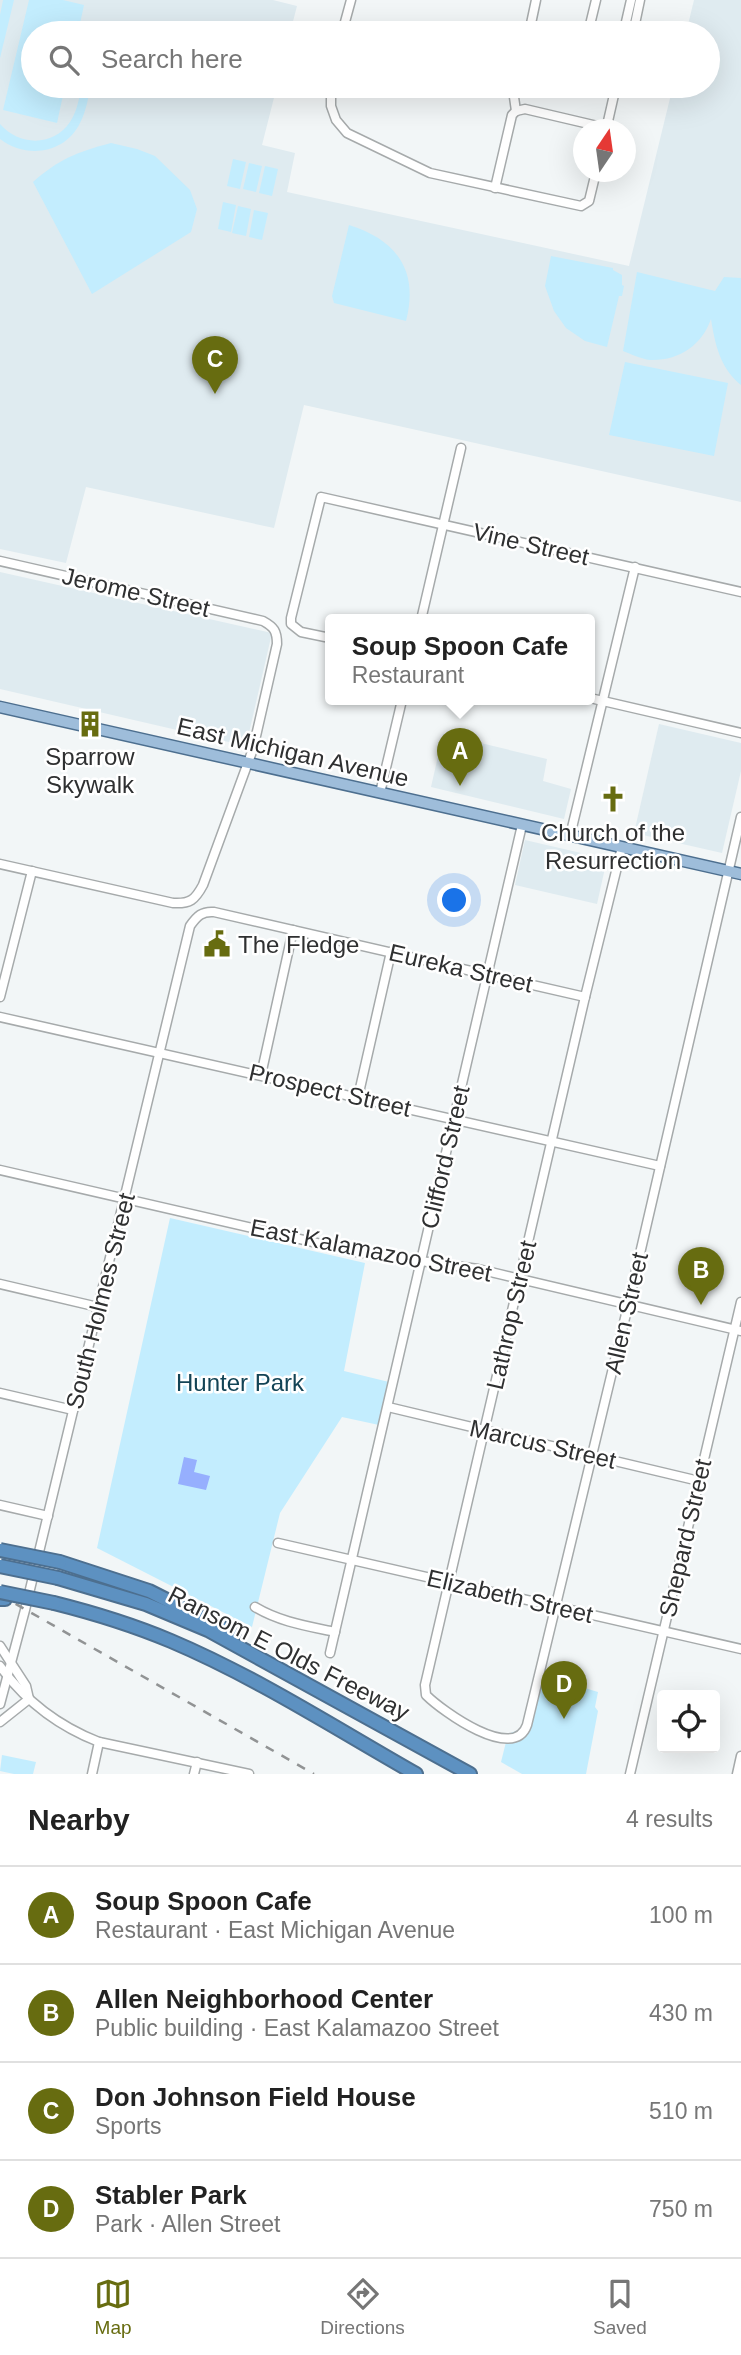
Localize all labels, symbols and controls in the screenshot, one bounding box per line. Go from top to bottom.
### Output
search box [21,21,720,98]
icon: search [45,41,83,79]
text: Search here [101,44,243,74]
north arrow [573,119,636,182]
pin: C [192,336,238,394]
street label: Vine Street [470,518,592,571]
street label: Jerome Street [60,562,213,622]
popup [325,614,595,705]
text: Soup Spoon Cafe [352,631,568,661]
text: Restaurant [352,662,464,688]
building icon: Sparrow Skywalk [75,709,105,739]
street label: East Michigan Avenue [174,712,412,792]
pin: A [437,728,483,786]
place label: Sparrow Skywalk [45,743,135,798]
church icon: Church of the Resurrection [598,784,628,814]
place label: Church of the Resurrection [541,819,685,874]
your location [437,883,471,917]
public building icon: The Fledge [202,929,232,959]
place label: The Fledge [238,931,359,958]
street label: Eureka Street [386,938,536,998]
street label: Prospect Street [246,1058,414,1122]
street label: Clifford Street [415,1082,475,1231]
street label: South Holmes Street [60,1190,140,1412]
street label: East Kalamazoo Street [248,1213,494,1287]
street label: Lathrop Street [481,1238,541,1392]
pin: B [678,1247,724,1305]
street label: Allen Street [599,1249,653,1376]
park label: Hunter Park [176,1369,305,1396]
street label: Marcus Street [467,1414,619,1474]
street label: Shepard Street [654,1456,716,1620]
street label: Elizabeth Street [424,1564,596,1628]
street label: Ransom E Olds Freeway [164,1580,414,1726]
pin: D [541,1661,587,1719]
map controls [657,1690,720,1753]
button: locate [657,1690,720,1753]
text: Nearby [28,1803,130,1836]
text: 4 results [626,1806,713,1832]
text: Soup Spoon Cafe [95,1886,312,1916]
text: A [43,1902,59,1928]
text: 100 m [649,1902,713,1928]
text: Restaurant · East Michigan Avenue [95,1917,455,1943]
text: Allen Neighborhood Center [95,1984,433,2014]
text: B [43,2000,59,2026]
text: 430 m [649,2000,713,2026]
text: Public building · East Kalamazoo Street [95,2015,499,2041]
text: Don Johnson Field House [95,2082,416,2112]
text: C [43,2098,59,2124]
text: 510 m [649,2098,713,2124]
text: Sports [95,2113,161,2139]
text: Stabler Park [95,2180,247,2210]
text: D [43,2196,59,2222]
text: 750 m [649,2196,713,2222]
text: Park · Allen Street [95,2211,280,2237]
tab: Map [94,2275,132,2339]
tab: Directions [320,2275,405,2339]
tab: Saved [593,2275,647,2339]

